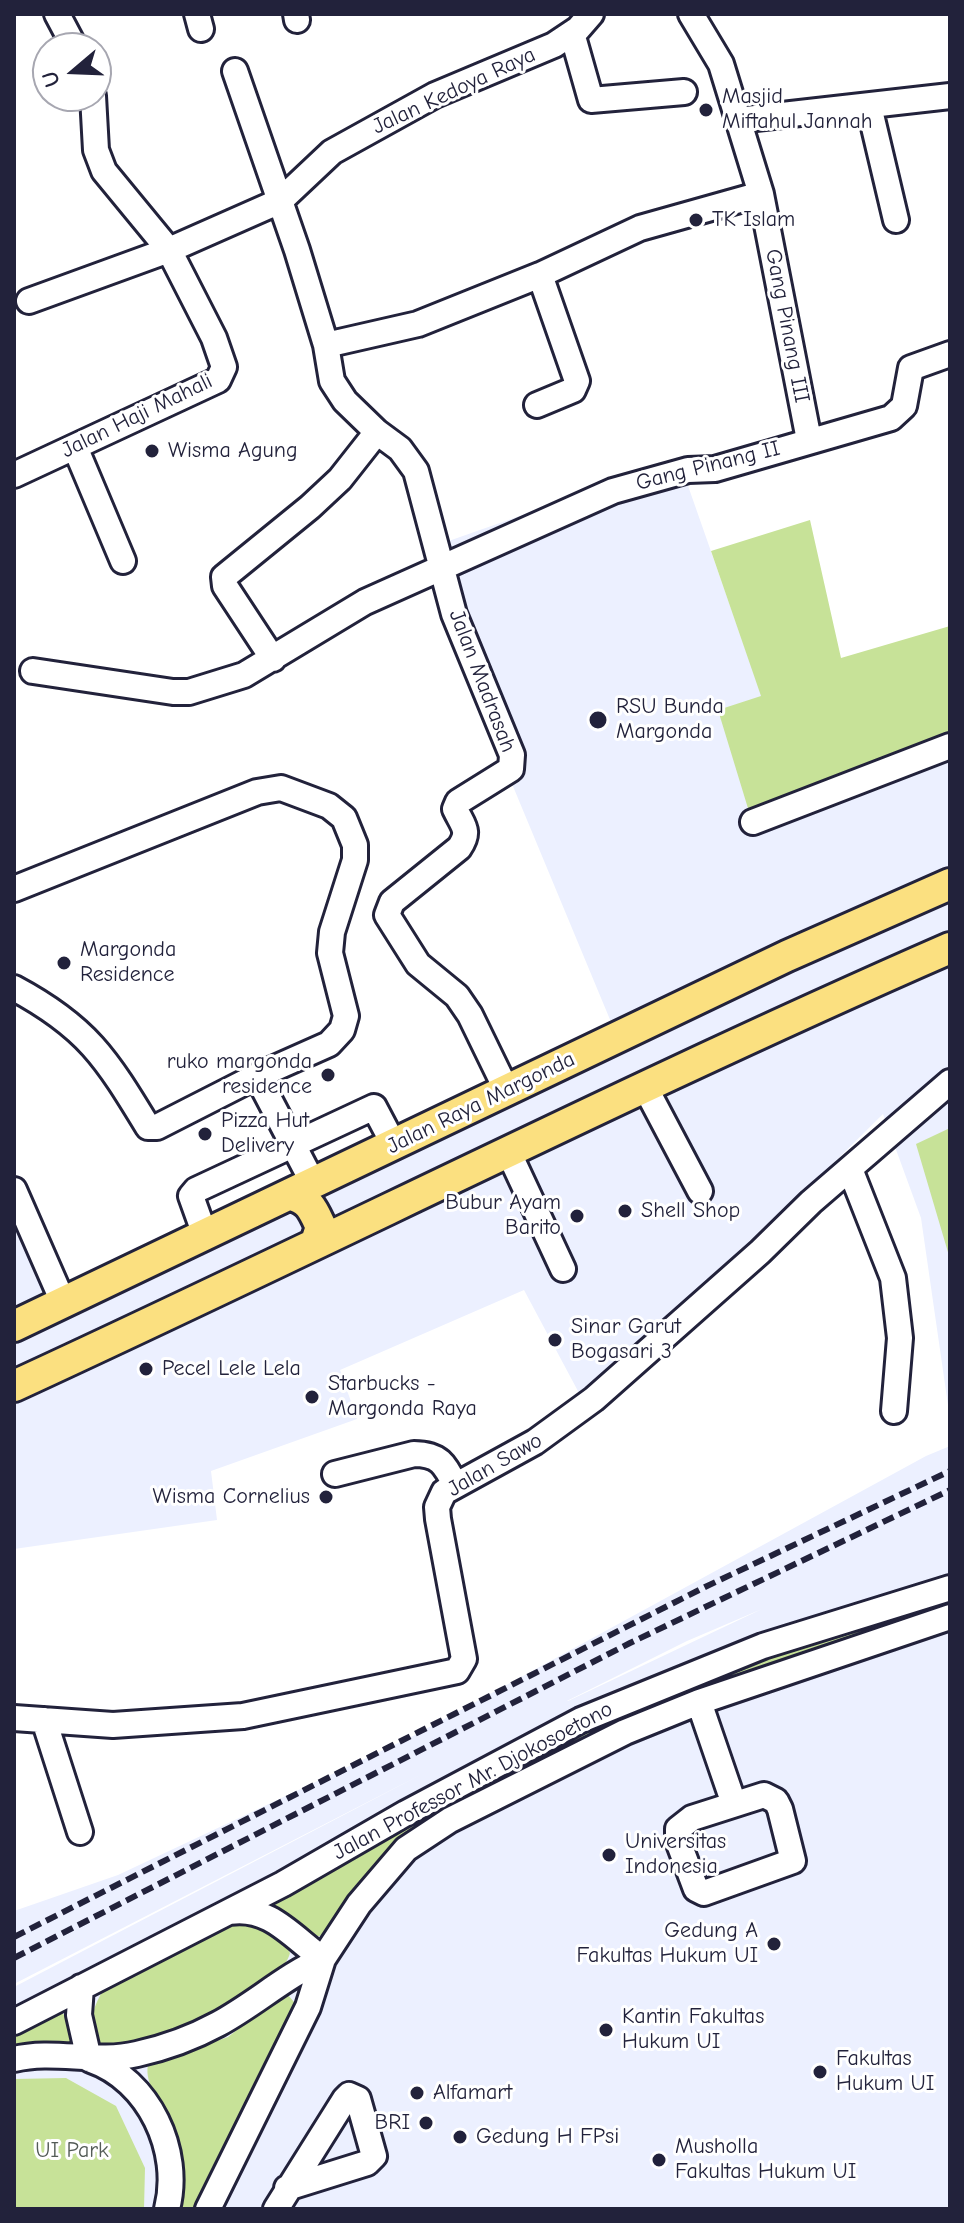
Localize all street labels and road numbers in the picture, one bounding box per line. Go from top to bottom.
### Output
street label: Jalan Kedoya Raya [368,42,540,140]
street label: Gang Pinang III [759,247,815,405]
street label: Jalan Haji Mahali [57,368,217,464]
street label: Gang Pinang II [633,435,783,497]
street label: Jalan Madrasah [443,606,521,756]
street label: Jalan Raya Margonda [383,1046,579,1160]
street label: Jalan Sawo [443,1427,547,1503]
street label: Jalan Professor Mr. Djokosoetono [329,1696,617,1866]

